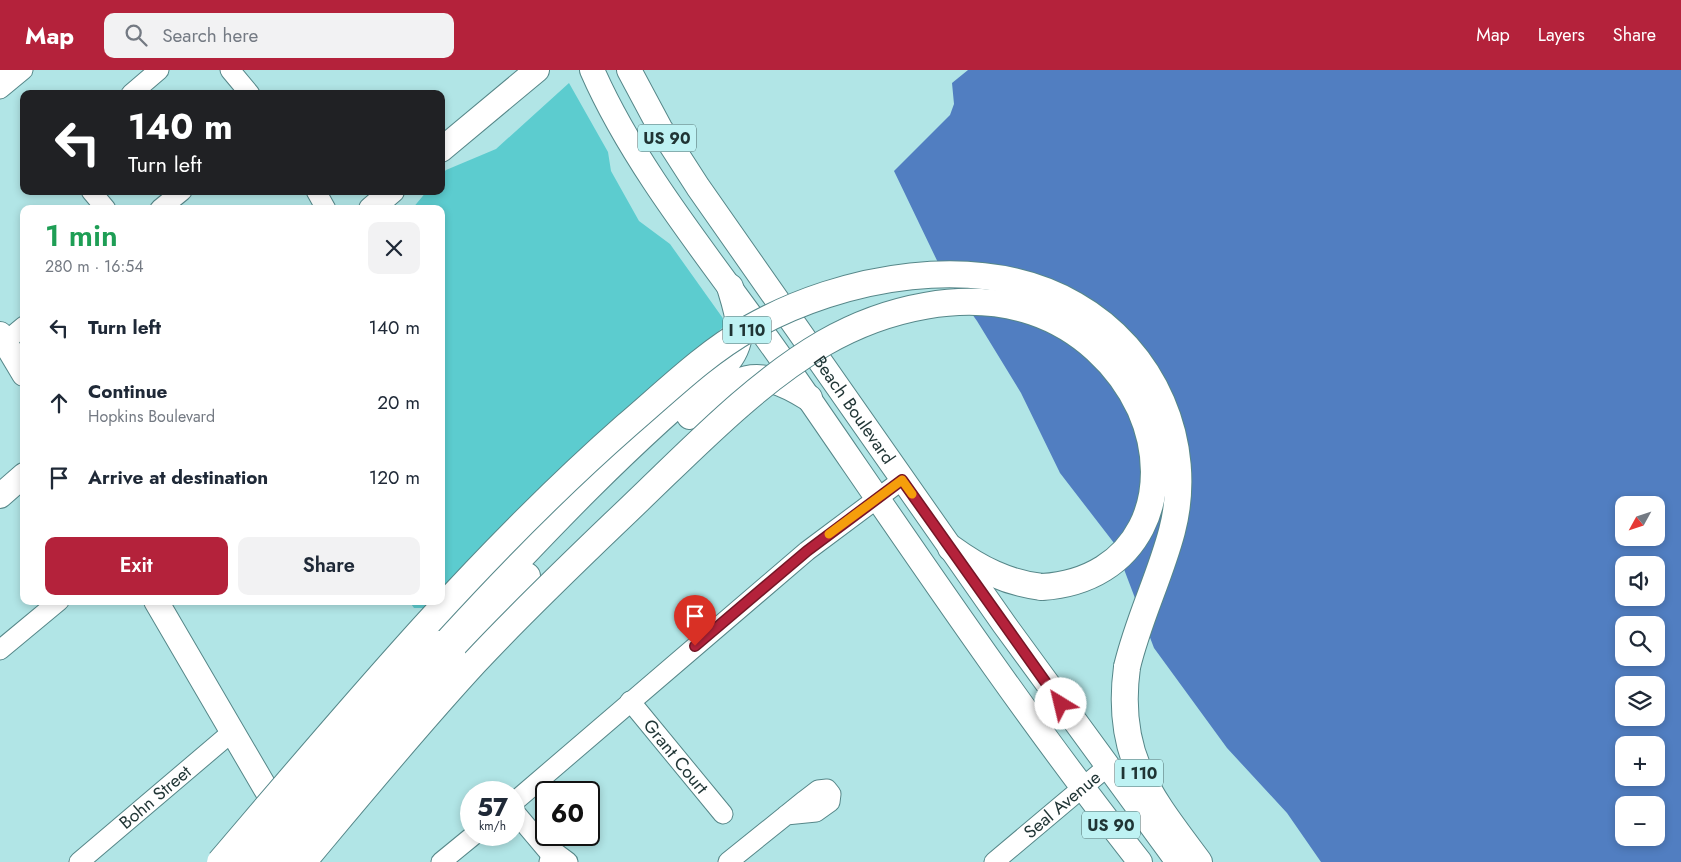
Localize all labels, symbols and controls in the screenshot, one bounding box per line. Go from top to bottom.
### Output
search box [104,13,454,58]
text: Map [25,18,74,53]
icon: search [122,21,150,49]
text: Search here [162,22,258,49]
text: Map [1476,22,1510,48]
text: Layers [1538,22,1585,48]
text: Share [1613,22,1656,48]
text: 140 m [128,102,233,152]
icon: left [45,110,110,175]
road number: US 90 [638,124,696,152]
text: Turn left [128,148,202,180]
text: 1 min [45,214,118,257]
button: close [368,222,420,274]
text: 280 m · 16:54 [45,255,144,278]
icon: left [45,314,73,342]
text: Turn left [88,314,161,341]
text: 140 m [368,314,420,341]
road number: I 110 [723,316,771,344]
street label: Beach Boulevard [807,350,901,469]
text: Continue [88,378,167,405]
icon: ahead [45,389,73,417]
text: 20 m [377,389,420,416]
text: Hopkins Boulevard [88,405,215,428]
icon: arrive [45,464,73,492]
text: Arrive at destination [88,464,268,491]
text: 120 m [369,464,420,491]
north arrow [1615,496,1665,546]
map controls [1615,496,1665,846]
button: Exit [45,537,228,595]
button: Share [238,537,420,595]
button: sound [1615,556,1665,606]
pin [674,595,716,646]
icon: arrive [681,602,709,630]
button: search [1615,616,1665,666]
button: layers [1615,676,1665,726]
position arrow [1034,677,1086,729]
street label: Grant Court [637,714,715,800]
button: + [1615,736,1665,786]
street label: Bohn Street [114,759,197,835]
road number: I 110 [1115,760,1163,786]
street label: Seal Avenue [1018,765,1106,845]
speed limit sign: 60 [535,781,600,846]
text: 57 [477,789,508,825]
button: − [1615,796,1665,846]
road number: US 90 [1082,812,1140,838]
text: km/h [479,817,506,835]

